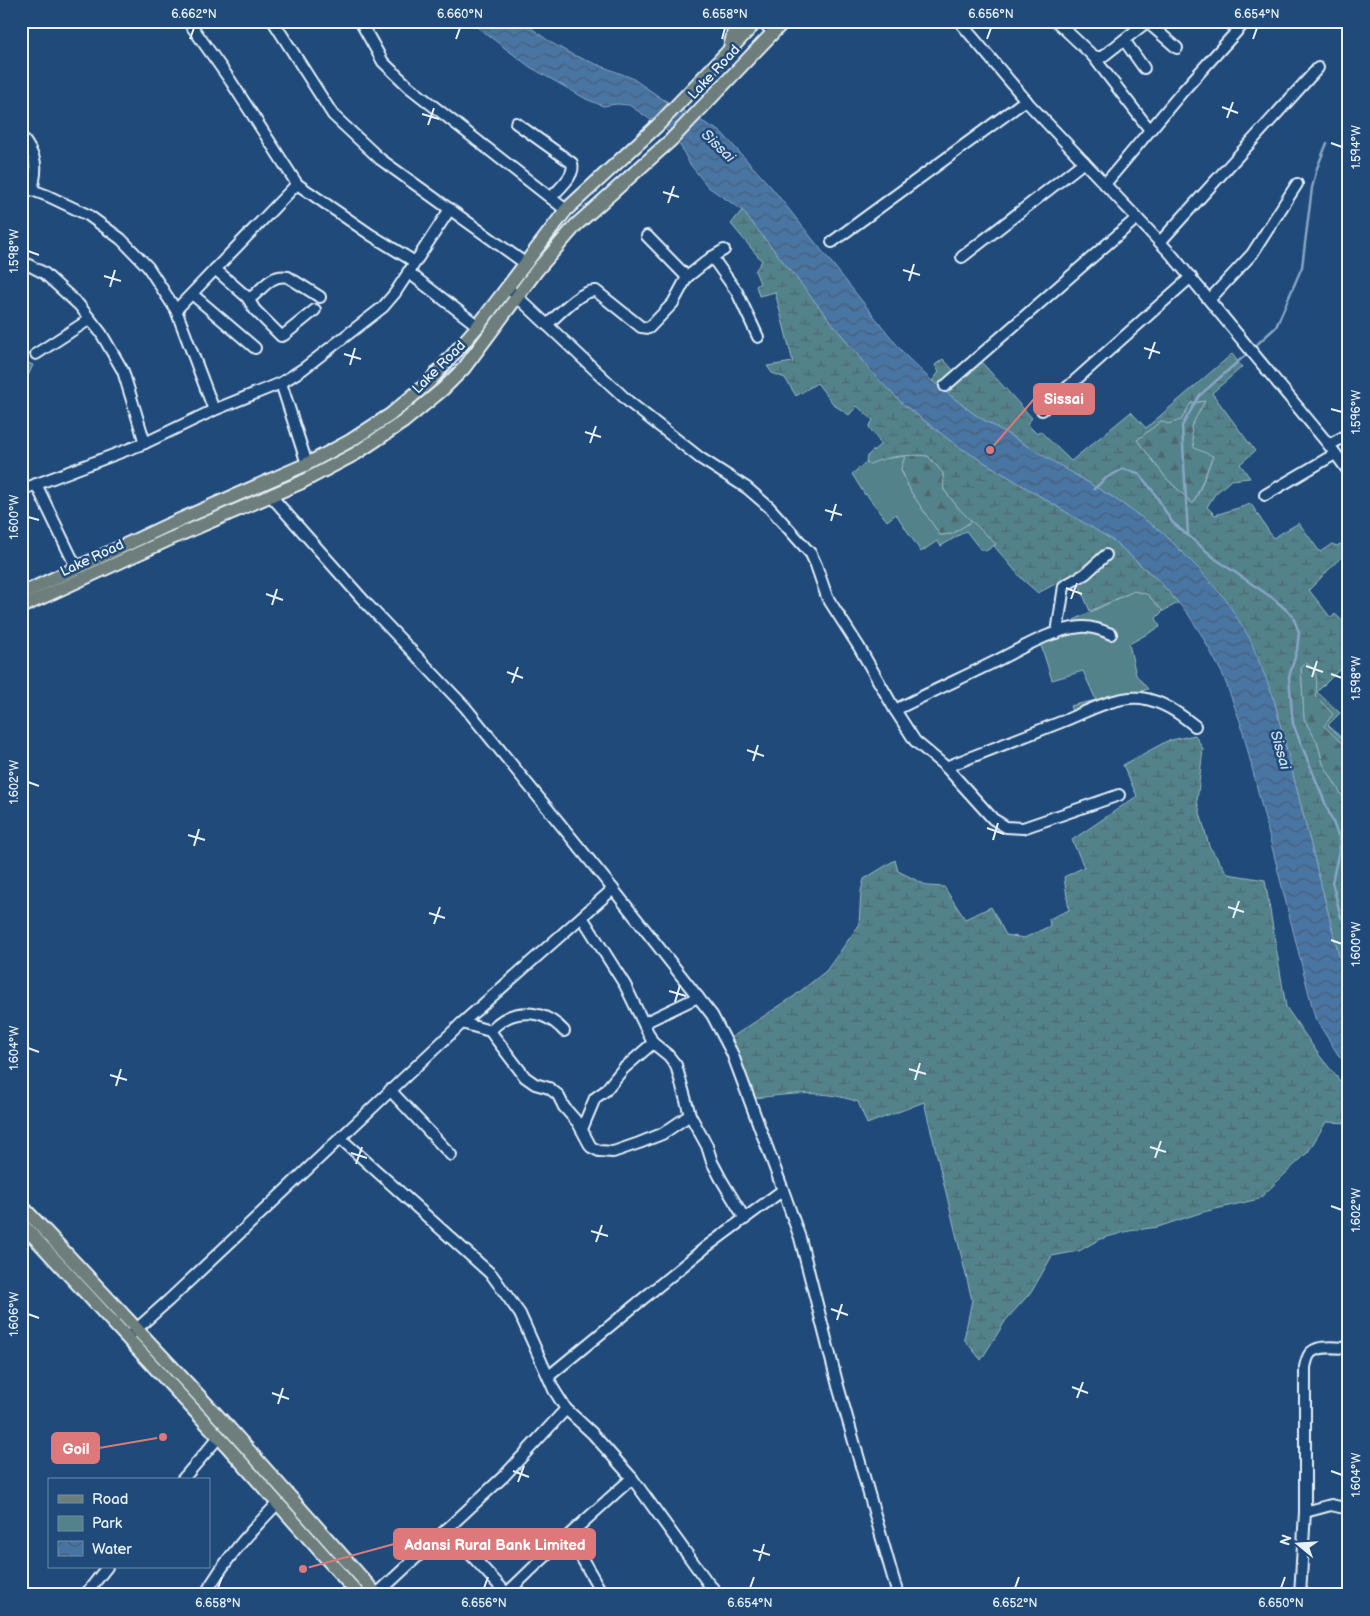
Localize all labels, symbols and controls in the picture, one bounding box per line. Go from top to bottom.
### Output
text: 6.662°N [171,7,217,22]
text: 6.660°N [437,7,483,22]
text: 6.658°N [702,7,748,22]
text: 6.656°N [968,7,1014,22]
text: 6.654°N [1234,7,1280,22]
street label: Lake Road [685,41,743,103]
water label: Sissai [697,125,739,167]
text: 1.594°W [1349,125,1364,169]
text: 1.598°W [7,229,22,273]
street label: Lake Road [409,337,469,397]
callout: Sissai [1034,384,1094,414]
text: Sissai [1044,390,1084,409]
text: 1.596°W [1349,390,1364,434]
text: 1.600°W [7,494,22,539]
street label: Lake Road [58,536,126,580]
text: 1.598°W [1349,656,1364,700]
water label: Sissai [1265,728,1295,772]
text: 1.602°W [7,760,22,804]
text: 1.600°W [1349,921,1364,966]
text: 1.604°W [7,1026,22,1070]
text: 1.602°W [1349,1188,1364,1232]
text: 1.606°W [7,1291,22,1336]
callout: Goil [52,1433,99,1463]
text: Goil [62,1440,90,1459]
text: 1.604°W [1349,1453,1364,1497]
legend [48,1478,210,1568]
text: Road [92,1490,128,1509]
text: Park [92,1514,123,1533]
north arrow [1272,1518,1322,1568]
callout: Adansi Rural Bank Limited [394,1529,595,1559]
text: N [1276,1533,1296,1548]
text: Adansi Rural Bank Limited [403,1536,586,1555]
text: Water [92,1540,132,1559]
text: 6.658°N [195,1596,241,1611]
text: 6.656°N [461,1596,507,1611]
text: 6.654°N [727,1596,773,1611]
text: 6.652°N [992,1596,1038,1611]
text: 6.650°N [1258,1596,1304,1611]

